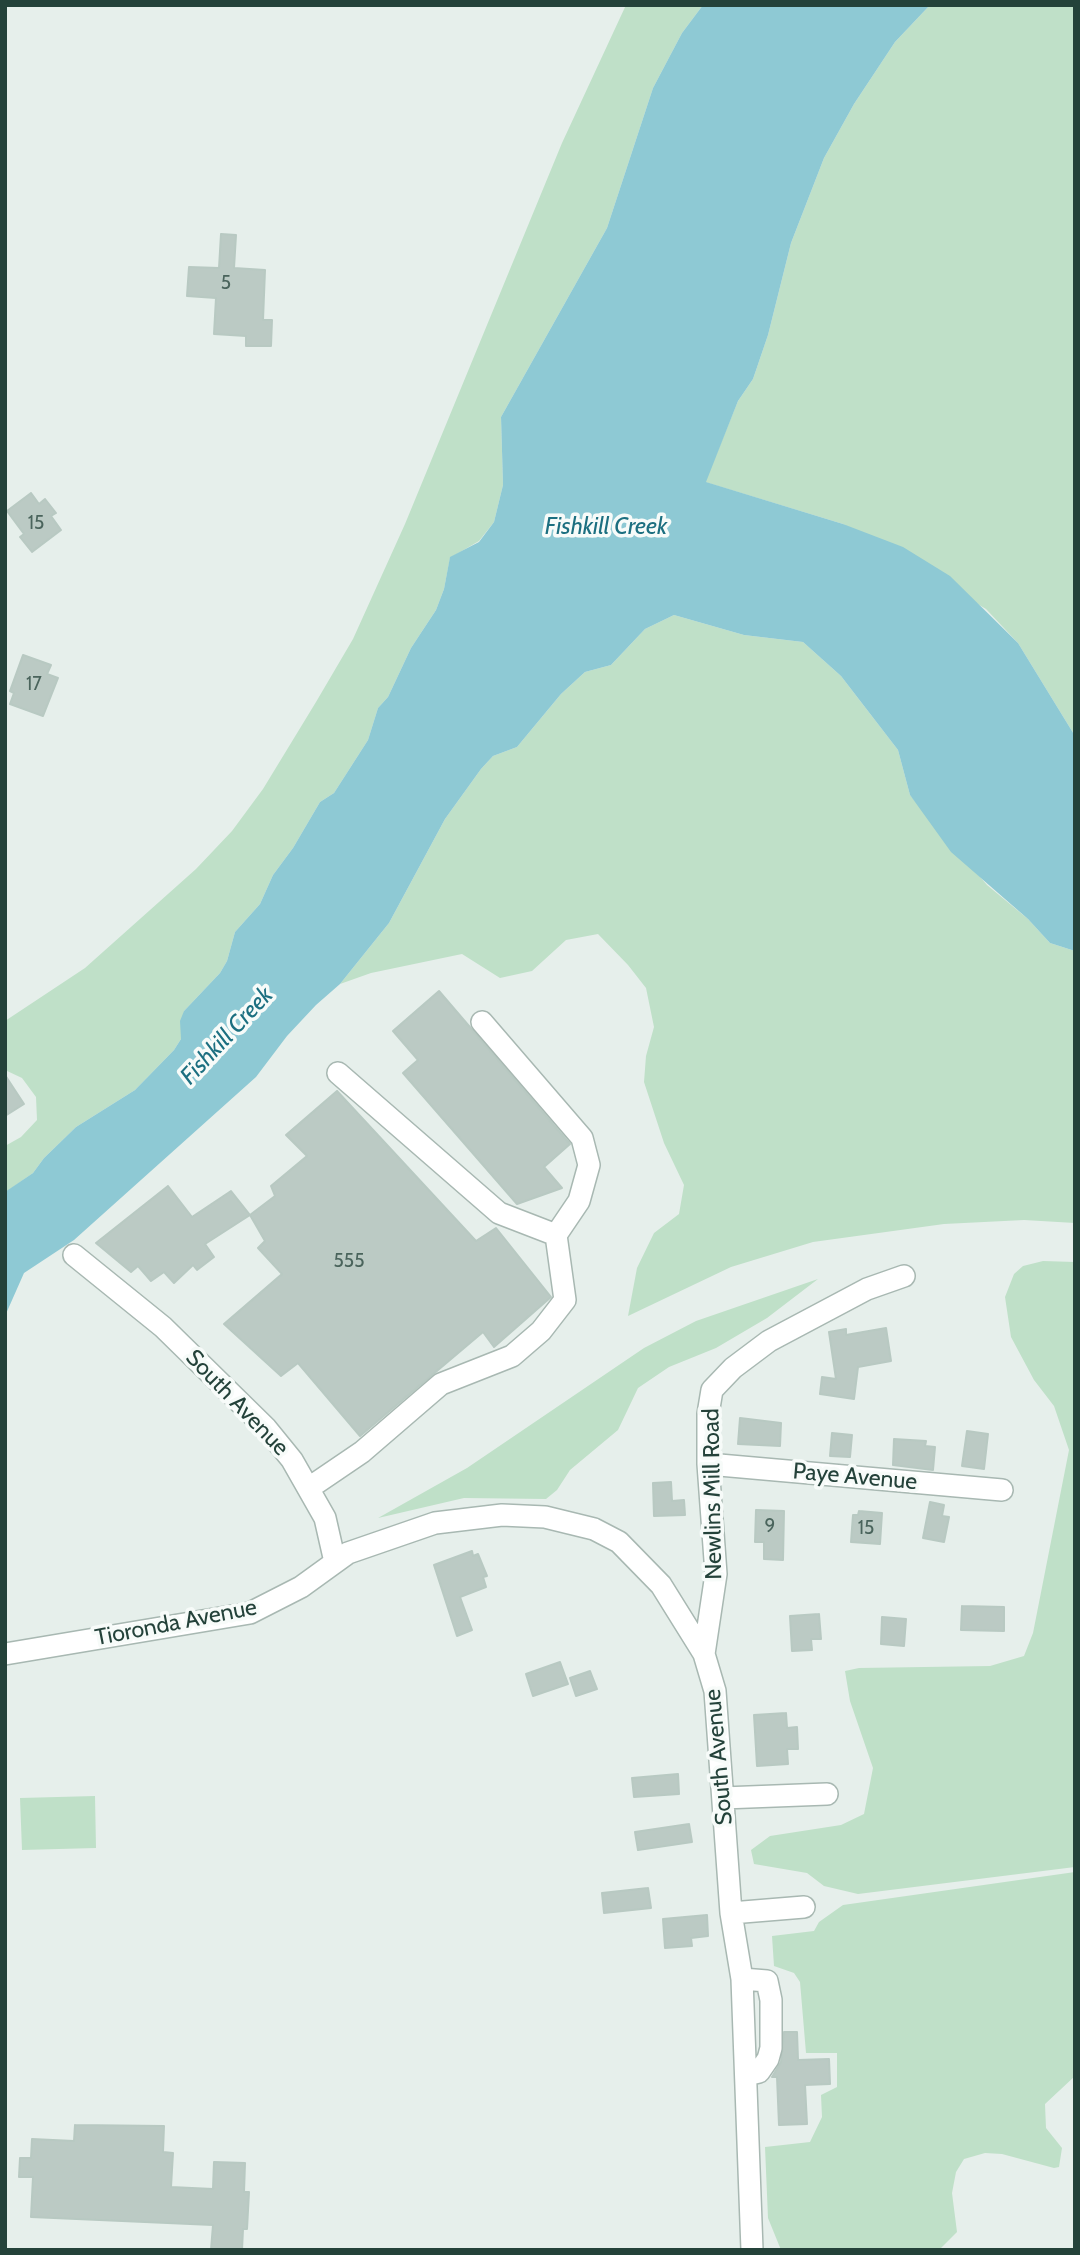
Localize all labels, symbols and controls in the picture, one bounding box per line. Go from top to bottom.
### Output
house number: 5 [221,272,231,294]
house number: 15 [28,512,44,534]
water label: Fishkill Creek [545,513,667,541]
house number: 17 [26,673,42,695]
water label: Fishkill Creek [175,981,279,1091]
house number: 555 [334,1250,364,1272]
street label: South Avenue [180,1344,294,1462]
street label: Newlins Mill Road [698,1408,728,1580]
street label: Paye Avenue [792,1458,918,1496]
house number: 9 [765,1515,775,1537]
house number: 15 [858,1517,874,1539]
street label: Tioronda Avenue [93,1594,259,1652]
street label: South Avenue [699,1688,739,1826]

